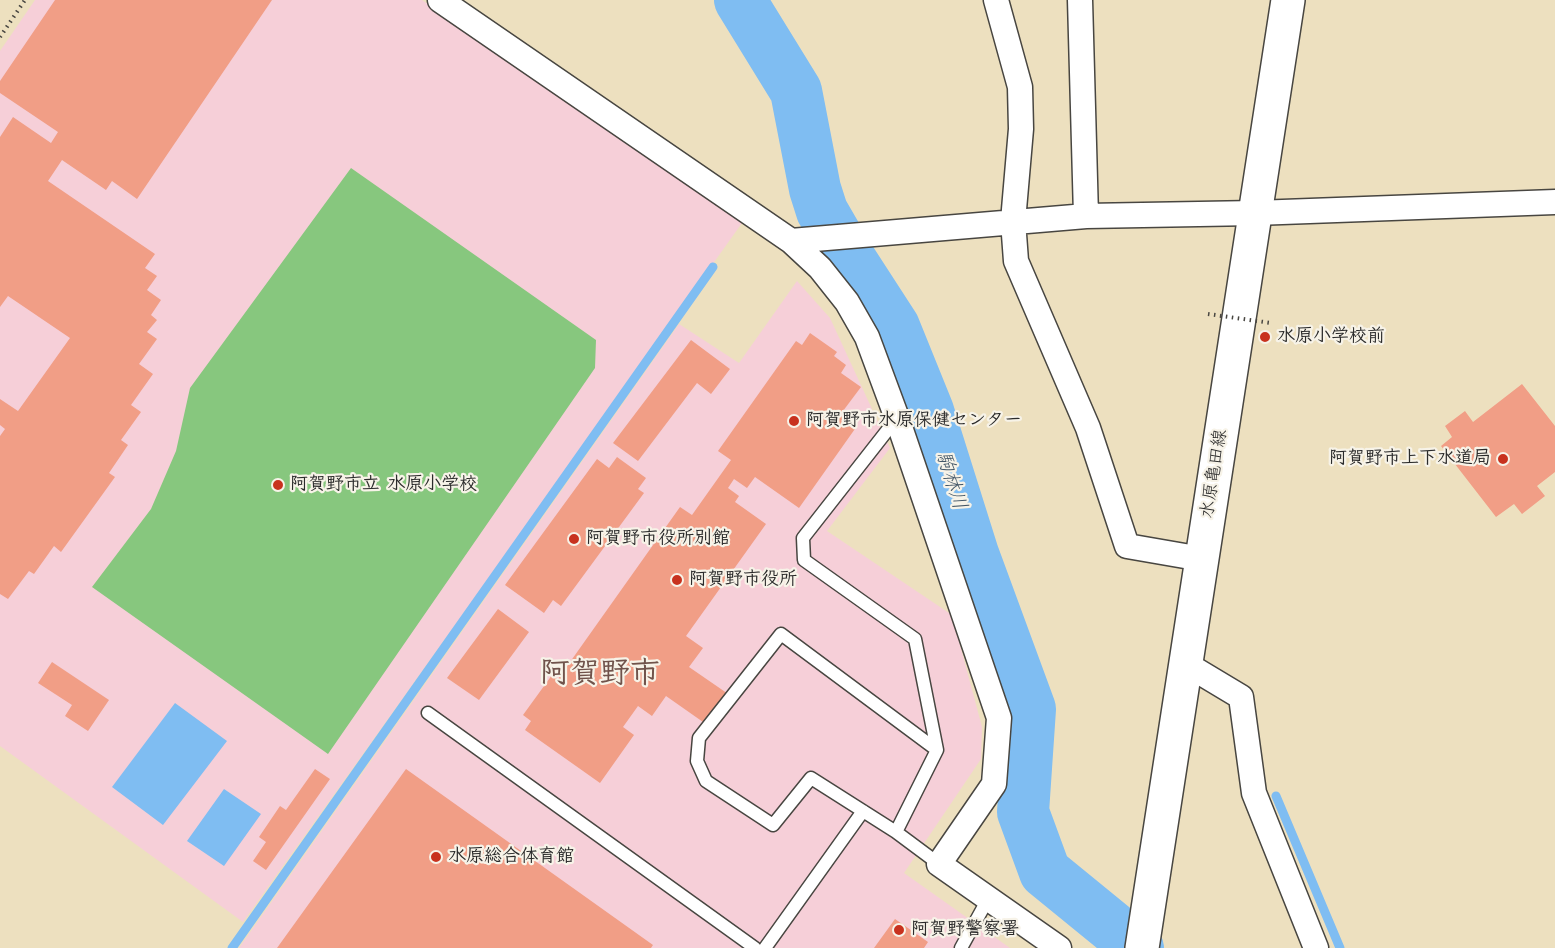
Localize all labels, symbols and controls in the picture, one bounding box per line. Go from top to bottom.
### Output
place label: 水原小学校前 [1277,326,1385,348]
marker: 水原小学校前 [1258,330,1272,344]
place label: 阿賀野市水原保健センター [806,410,1022,432]
marker: 阿賀野市水原保健センター [787,414,801,428]
street label: 水原亀田線 [1197,428,1233,520]
place label: 阿賀野市上下水道局 [1329,448,1491,470]
water label: 駒林川 [929,449,971,513]
marker: 阿賀野市上下水道局 [1496,452,1510,466]
place label: 阿賀野市立 水原小学校 [290,474,477,496]
marker: 阿賀野市立 水原小学校 [271,478,285,492]
place label: 阿賀野市役所別館 [586,528,730,550]
marker: 阿賀野市役所別館 [567,532,581,546]
place label: 阿賀野市役所 [689,569,797,591]
marker: 阿賀野市役所 [670,573,684,587]
district label: 阿賀野市 [540,658,660,694]
place label: 水原総合体育館 [448,846,574,868]
marker: 水原総合体育館 [429,850,443,864]
place label: 阿賀野警察署 [911,919,1019,941]
marker: 阿賀野警察署 [892,923,906,937]

